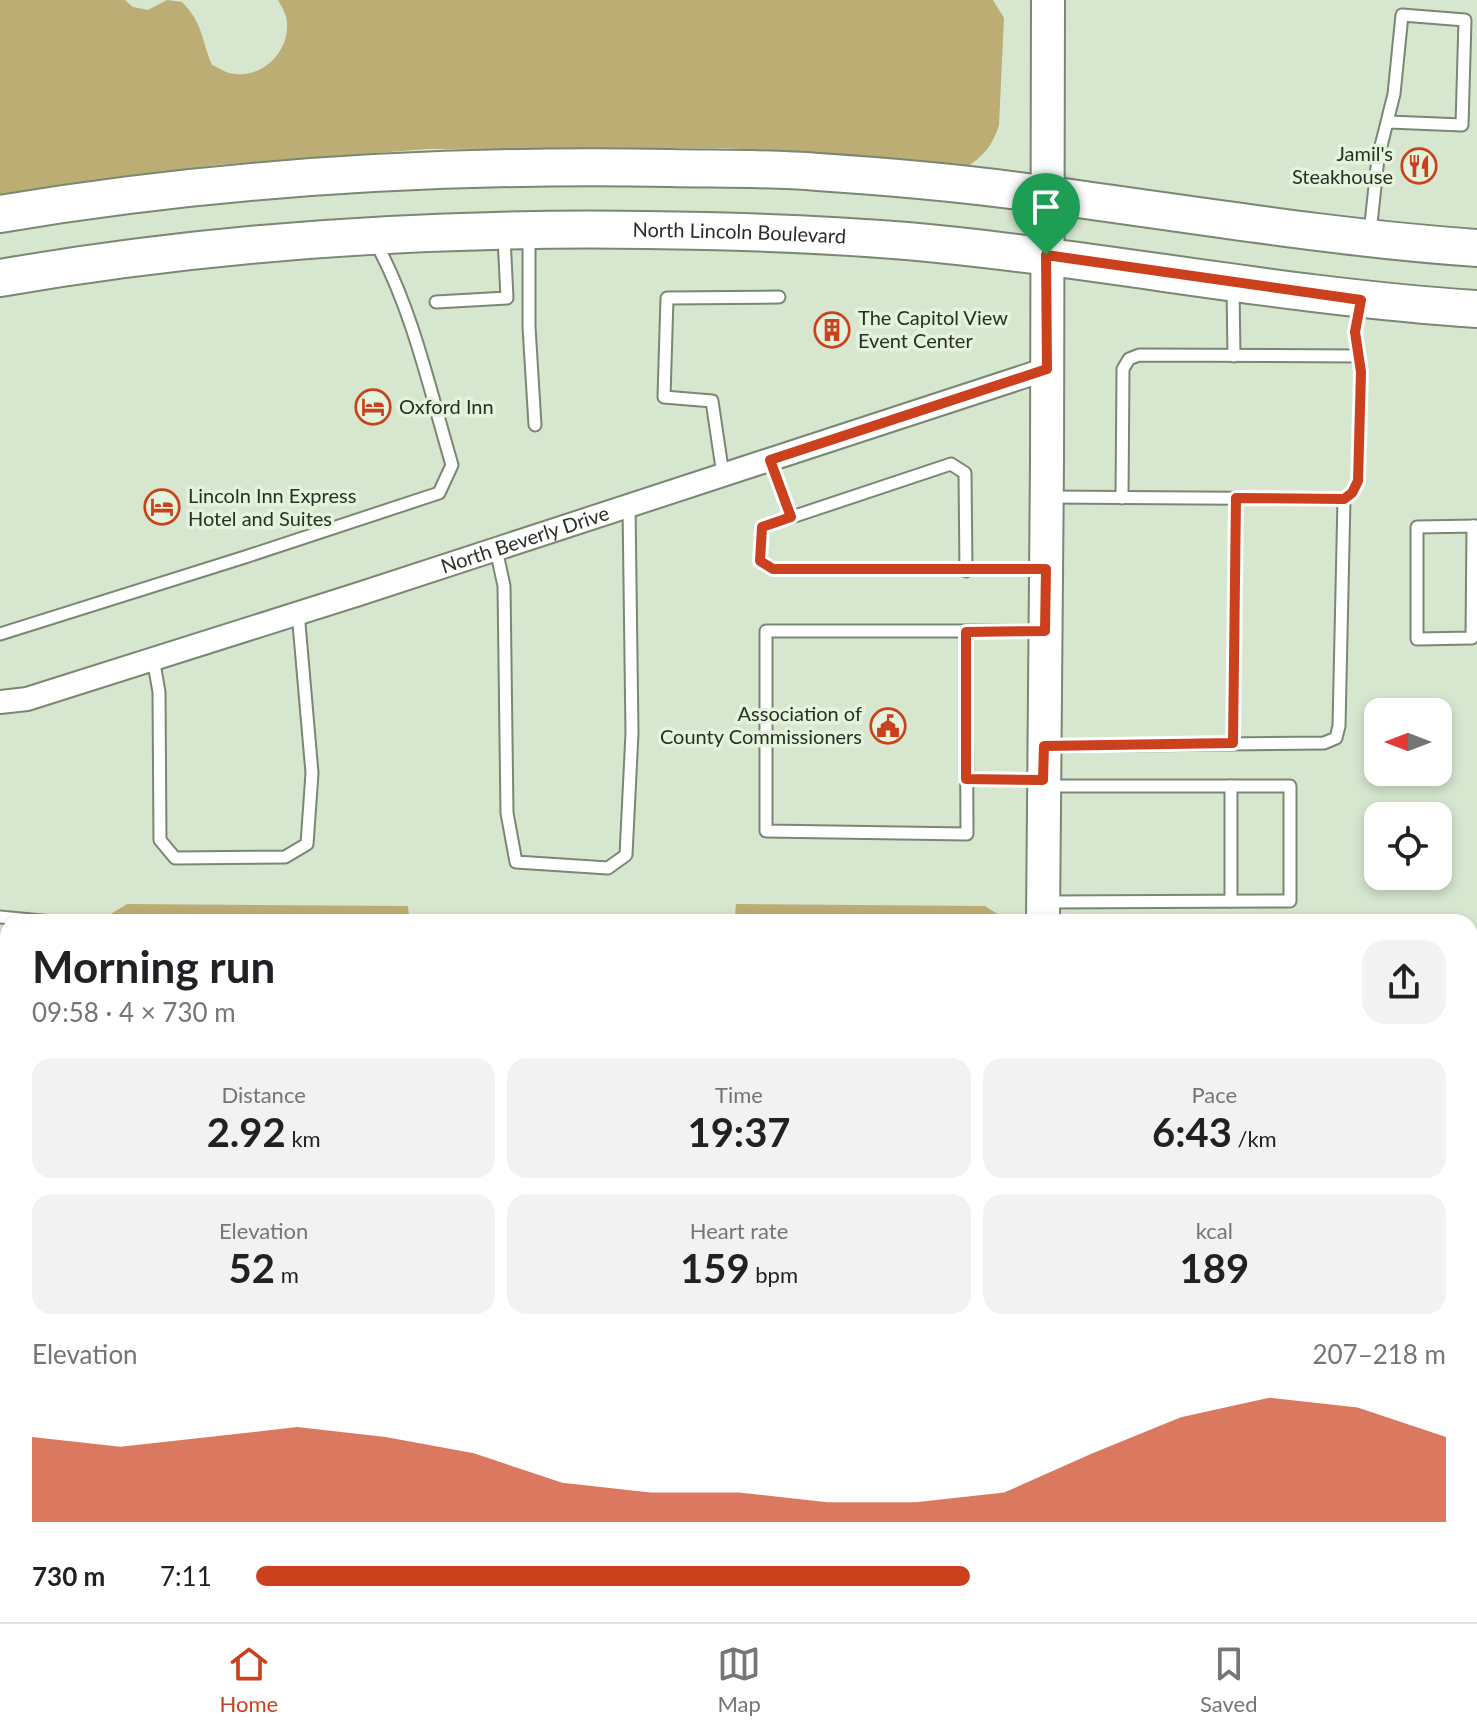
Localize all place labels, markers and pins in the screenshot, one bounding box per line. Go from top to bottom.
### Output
place label: Jamil's Steakhouse [1292,141,1393,188]
restaurant icon: Jamil's Steakhouse [1400,147,1438,185]
pin [1012,173,1080,255]
place label: The Capitol View Event Center [858,305,1008,352]
building icon: The Capitol View Event Center [813,311,851,349]
hotel icon: Oxford Inn [354,388,392,426]
place label: Oxford Inn [399,394,494,418]
place label: Lincoln Inn Express Hotel and Suites [188,483,356,530]
hotel icon: Lincoln Inn Express Hotel and Suites [143,488,181,526]
place label: Association of County Commissioners [660,701,862,748]
public building icon: Association of County Commissioners [869,707,907,745]

